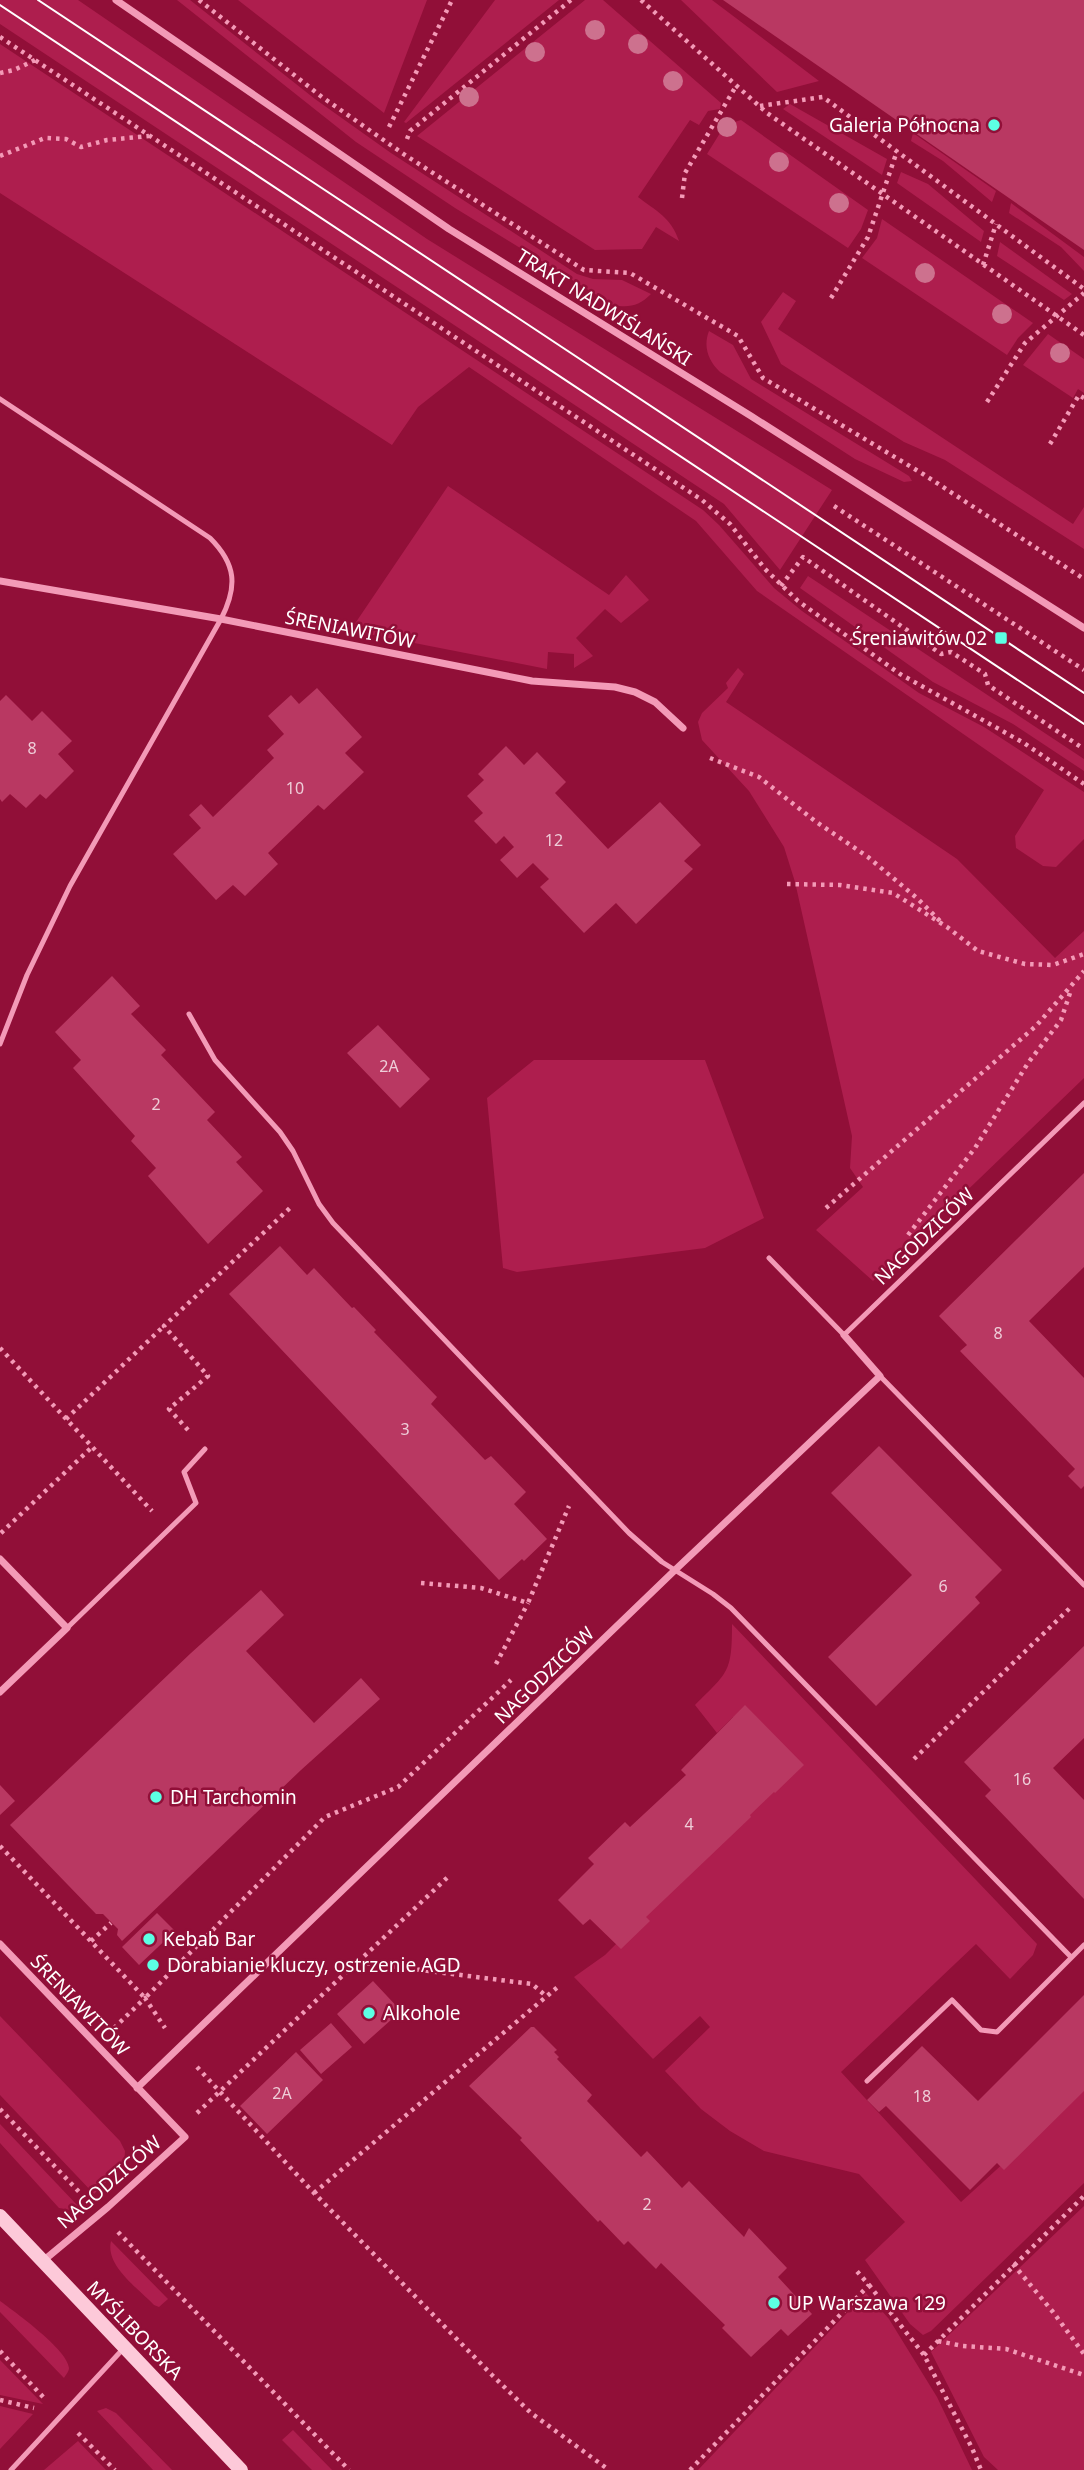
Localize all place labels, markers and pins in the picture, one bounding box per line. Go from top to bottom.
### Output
place label: Galeria Północna [829,112,980,138]
marker: Galeria Północna [986,117,1002,133]
place label: Śreniawitów 02 [852,625,987,651]
marker: Śreniawitów 02 [993,630,1009,646]
place label: DH Tarchomin [170,1784,297,1810]
marker: DH Tarchomin [148,1789,164,1805]
place label: Kebab Bar [163,1926,255,1952]
marker: Kebab Bar [141,1931,157,1947]
place label: Dorabianie kluczy, ostrzenie AGD [167,1952,461,1978]
marker: Dorabianie kluczy, ostrzenie AGD [145,1957,161,1973]
place label: Alkohole [383,2000,461,2026]
marker: Alkohole [361,2005,377,2021]
place label: UP Warszawa 129 [788,2290,946,2316]
marker: UP Warszawa 129 [766,2295,782,2311]

